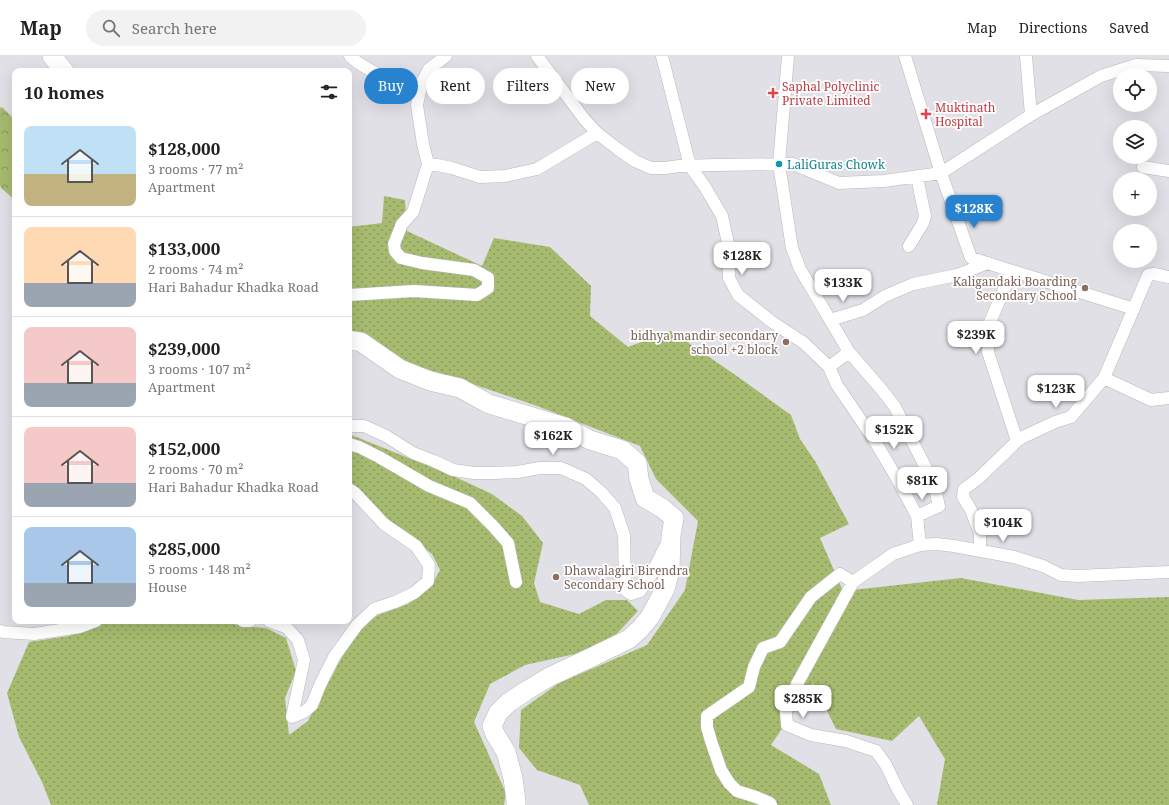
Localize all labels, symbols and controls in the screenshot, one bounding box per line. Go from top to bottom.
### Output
search box [86,10,366,46]
text: Map [20,15,62,41]
icon: search [100,17,122,39]
text: Search here [132,18,217,38]
text: Map [967,18,997,37]
text: Directions [1019,18,1087,37]
text: Saved [1109,18,1149,37]
chip: Buy [364,68,418,104]
chip: Rent [426,68,485,104]
chip: Filters [493,68,563,104]
chip: New [571,68,629,104]
map controls [1113,68,1157,268]
button: locate [1113,68,1157,112]
place label: Saphal Polyclinic Private Limited [782,78,880,109]
text: 10 homes [24,81,104,104]
icon: filters [318,81,340,103]
marker: Saphal Polyclinic Private Limited [767,87,779,99]
place label: Muktinath Hospital [935,99,996,130]
marker: Muktinath Hospital [920,108,932,120]
button: layers [1113,120,1157,164]
text: $128,000 [148,137,220,160]
icon: home [56,142,104,190]
place label: LaliGuras Chowk [787,156,886,173]
marker: LaliGuras Chowk [774,159,784,169]
text: 3 rooms · 77 m² [148,160,243,178]
button: + [1113,172,1157,216]
text: Apartment [148,178,215,196]
pin: $128K [946,195,1002,229]
text: $128K [955,199,993,217]
button: − [1113,224,1157,268]
text: $133,000 [148,237,220,260]
pin: $128K [714,242,770,276]
icon: home [56,243,104,291]
text: $128K [723,246,761,264]
text: 2 rooms · 74 m² [148,260,243,278]
pin: $133K [815,269,871,303]
text: $133K [824,273,862,291]
place label: Kaligandaki Boarding Secondary School [953,273,1078,304]
text: Hari Bahadur Khadka Road [148,278,319,296]
marker: Kaligandaki Boarding Secondary School [1080,283,1090,293]
pin: $239K [948,321,1004,355]
text: $239K [957,325,995,343]
place label: bidhya mandir secondary school +2 block [631,327,779,358]
text: $239,000 [148,337,220,360]
marker: bidhya mandir secondary school +2 block [781,337,791,347]
icon: home [56,343,104,391]
text: 3 rooms · 107 m² [148,360,251,378]
pin: $123K [1028,375,1084,409]
text: Apartment [148,378,215,396]
text: $123K [1037,379,1075,397]
pin: $152K [866,416,922,450]
text: $152K [875,420,913,438]
pin: $162K [525,422,581,456]
text: $162K [534,426,572,444]
text: $152,000 [148,437,220,460]
icon: home [56,443,104,491]
text: 2 rooms · 70 m² [148,460,243,478]
pin: $81K [898,467,946,501]
text: $81K [906,471,938,489]
text: Hari Bahadur Khadka Road [148,478,319,496]
pin: $104K [975,509,1031,543]
text: $104K [984,513,1022,531]
text: $285,000 [148,537,220,560]
icon: home [56,543,104,591]
text: 5 rooms · 148 m² [148,560,251,578]
place label: Dhawalagiri Birendra Secondary School [564,562,689,593]
marker: Dhawalagiri Birendra Secondary School [551,572,561,582]
text: House [148,578,187,596]
pin: $285K [775,685,831,719]
text: $285K [784,689,822,707]

